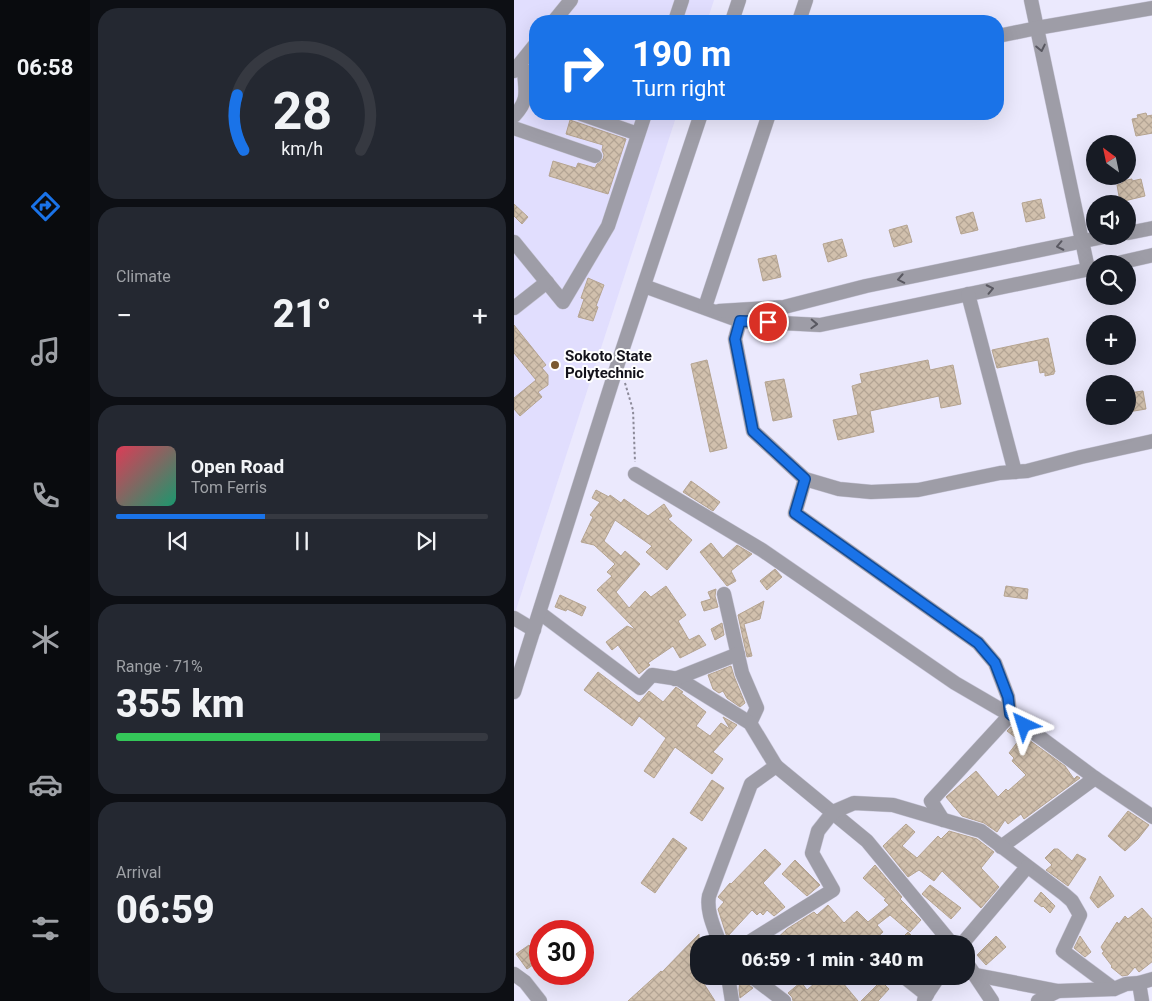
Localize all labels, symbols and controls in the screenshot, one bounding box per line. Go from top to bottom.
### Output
text: 190 m [632,34,731,75]
icon: right [549,35,614,100]
one-way arrow [1035,43,1046,52]
text: 06:58 [17,55,73,80]
text: Turn right [632,76,726,101]
text: 28 [272,81,332,142]
north arrow [1086,135,1136,185]
map controls [1086,135,1136,425]
text: km/h [281,138,323,159]
icon: directions [28,189,63,224]
button: sound [1086,195,1136,245]
one-way arrow [1056,240,1065,251]
button: search [1086,255,1136,305]
text: Climate [116,267,171,286]
one-way arrow [897,273,906,284]
one-way arrow [986,285,995,295]
text: 21° [273,292,331,336]
text: − [116,299,132,332]
text: + [472,299,488,332]
pin [747,301,789,343]
icon: arrive [754,308,782,336]
button: + [1086,315,1136,365]
one-way arrow [810,319,818,329]
icon: music [28,334,63,369]
place label: Sokoto State Polytechnic [565,347,652,382]
marker: Sokoto State Polytechnic [549,359,561,371]
button: − [1086,375,1136,425]
text: Open Road [191,455,284,478]
icon: phone [28,478,63,513]
text: Tom Ferris [191,478,267,497]
icon: previous [164,527,192,555]
icon: pause [288,527,316,555]
icon: next [412,527,440,555]
icon: climate [28,622,63,657]
text: Range · 71% [116,657,203,676]
text: 355 km [116,682,245,726]
position arrow [997,698,1049,750]
icon: car [28,767,63,802]
text: Arrival [116,863,161,882]
text: 06:59 [116,888,215,932]
icon: filters [28,911,63,946]
speed limit sign: 30 [529,920,594,985]
text: 06:59 · 1 min · 340 m [741,948,924,971]

